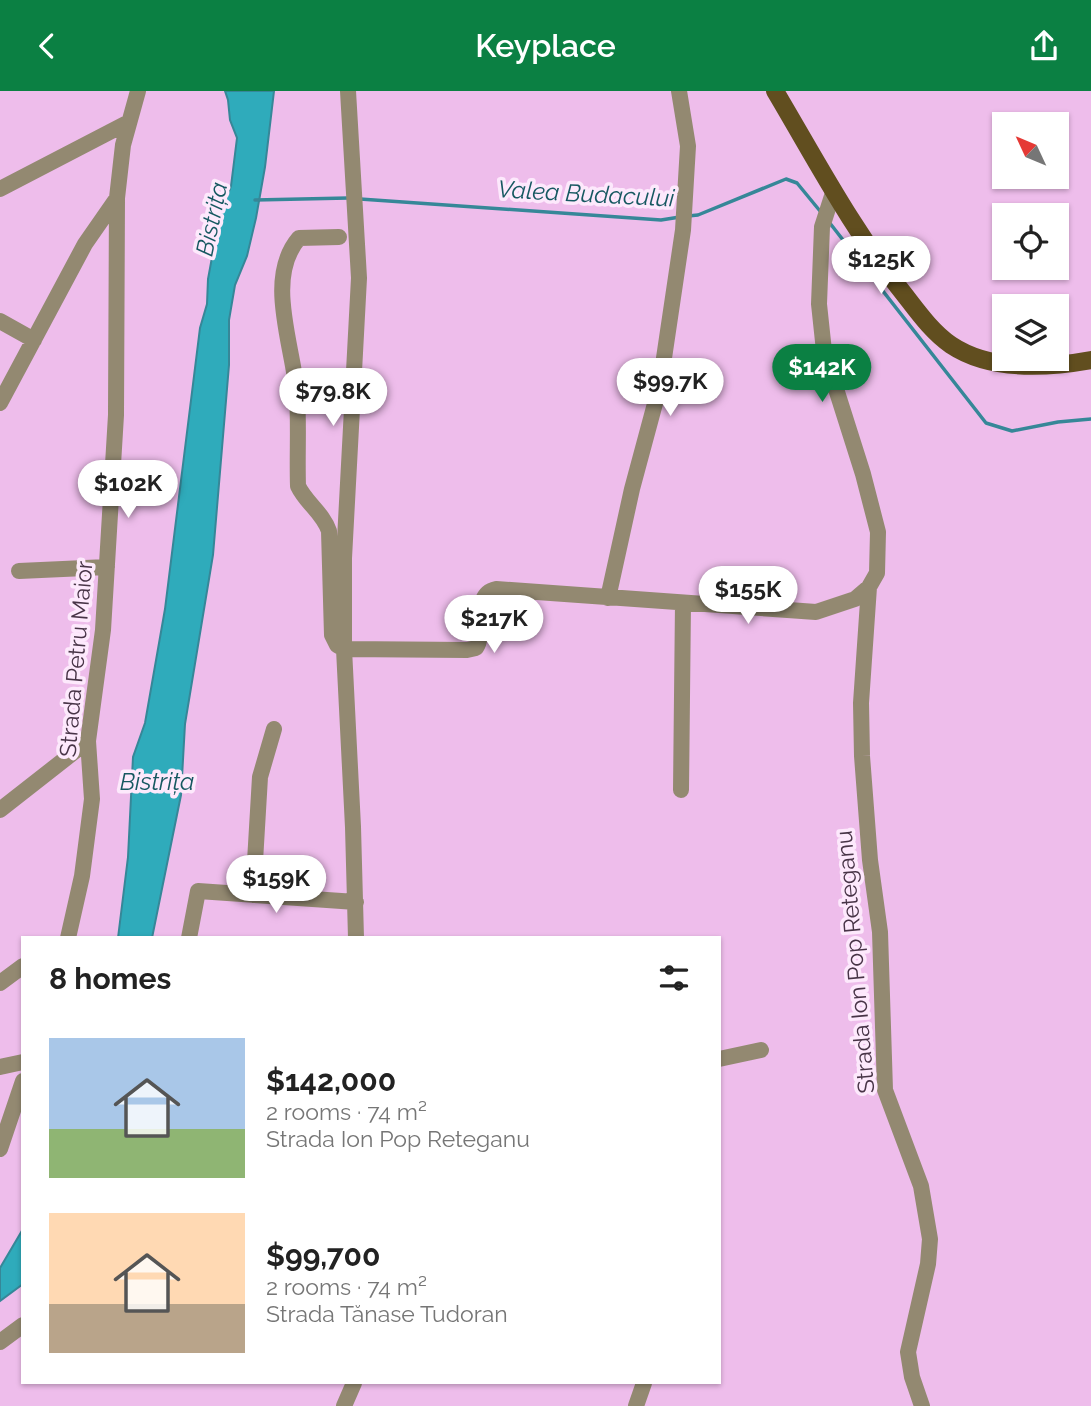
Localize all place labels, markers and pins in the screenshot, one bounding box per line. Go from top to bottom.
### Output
pin: $125K [832,237,930,296]
pin: $142K [773,345,871,404]
pin: $99.7K [613,359,727,418]
pin: $79.8K [276,369,390,428]
pin: $102K [79,461,177,520]
pin: $155K [699,567,797,626]
pin: $217K [445,595,543,655]
pin: $159K [227,855,325,915]

